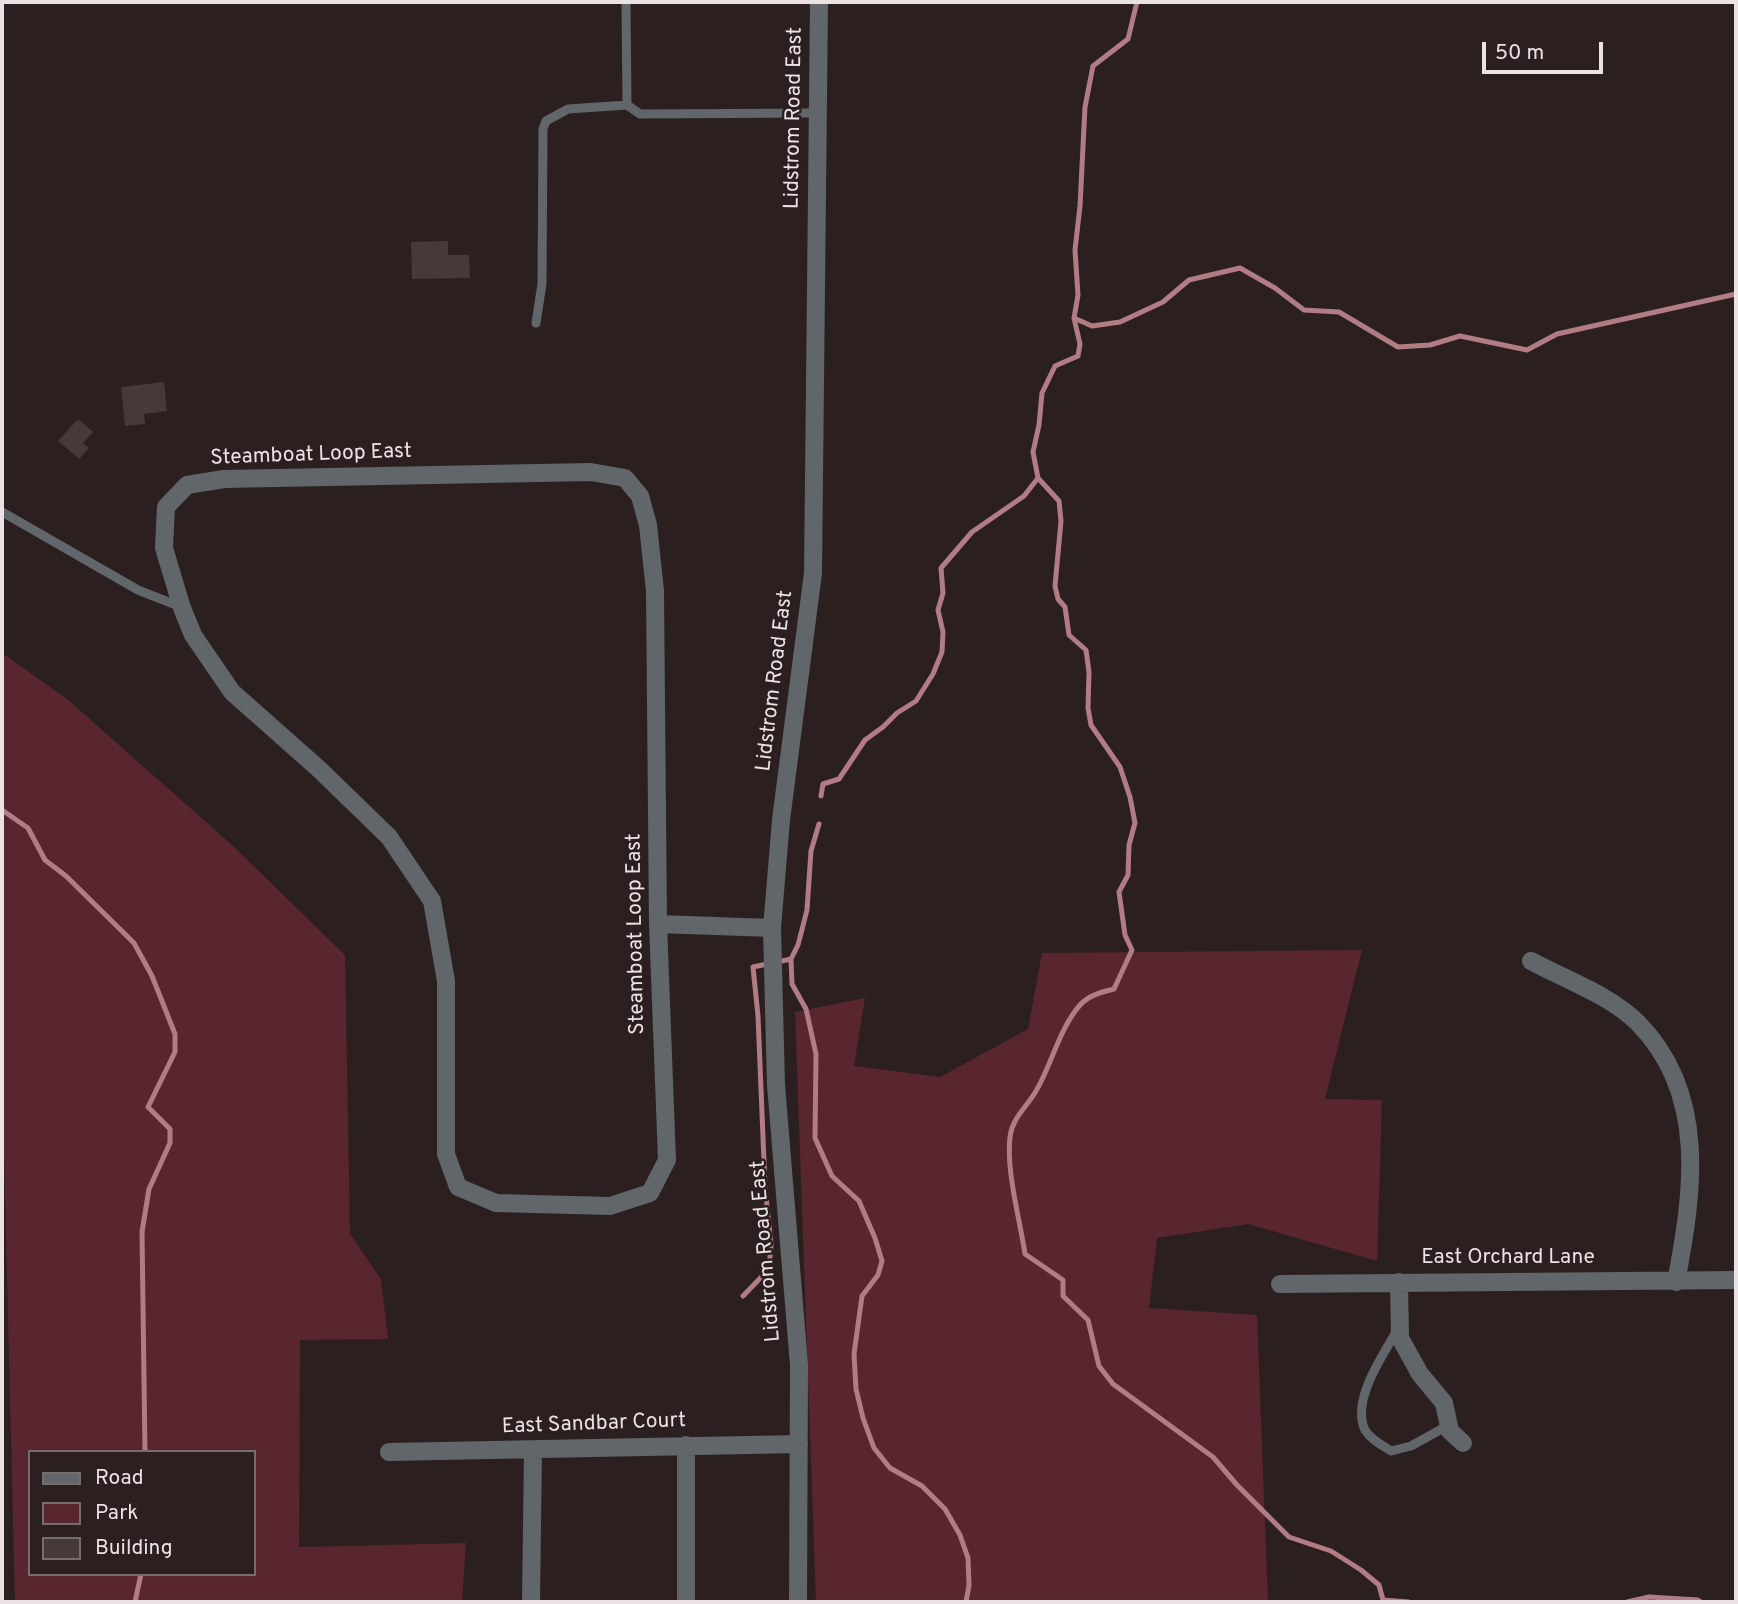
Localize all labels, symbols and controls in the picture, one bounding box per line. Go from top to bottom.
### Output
street label: Lidstrom Road East [781,27,809,209]
scale bar [1486,28,1607,72]
text: 50 m [1495,40,1544,67]
street label: Steamboat Loop East [210,440,412,472]
street label: Lidstrom Road East [752,589,800,773]
street label: Steamboat Loop East [623,833,651,1035]
street label: Lidstrom Road East [747,1159,787,1343]
street label: East Orchard Lane [1421,1246,1595,1272]
street label: East Sandbar Court [502,1409,686,1441]
legend [28,1450,256,1576]
text: Road [95,1465,144,1492]
text: Park [95,1500,138,1527]
text: Building [95,1535,173,1562]

